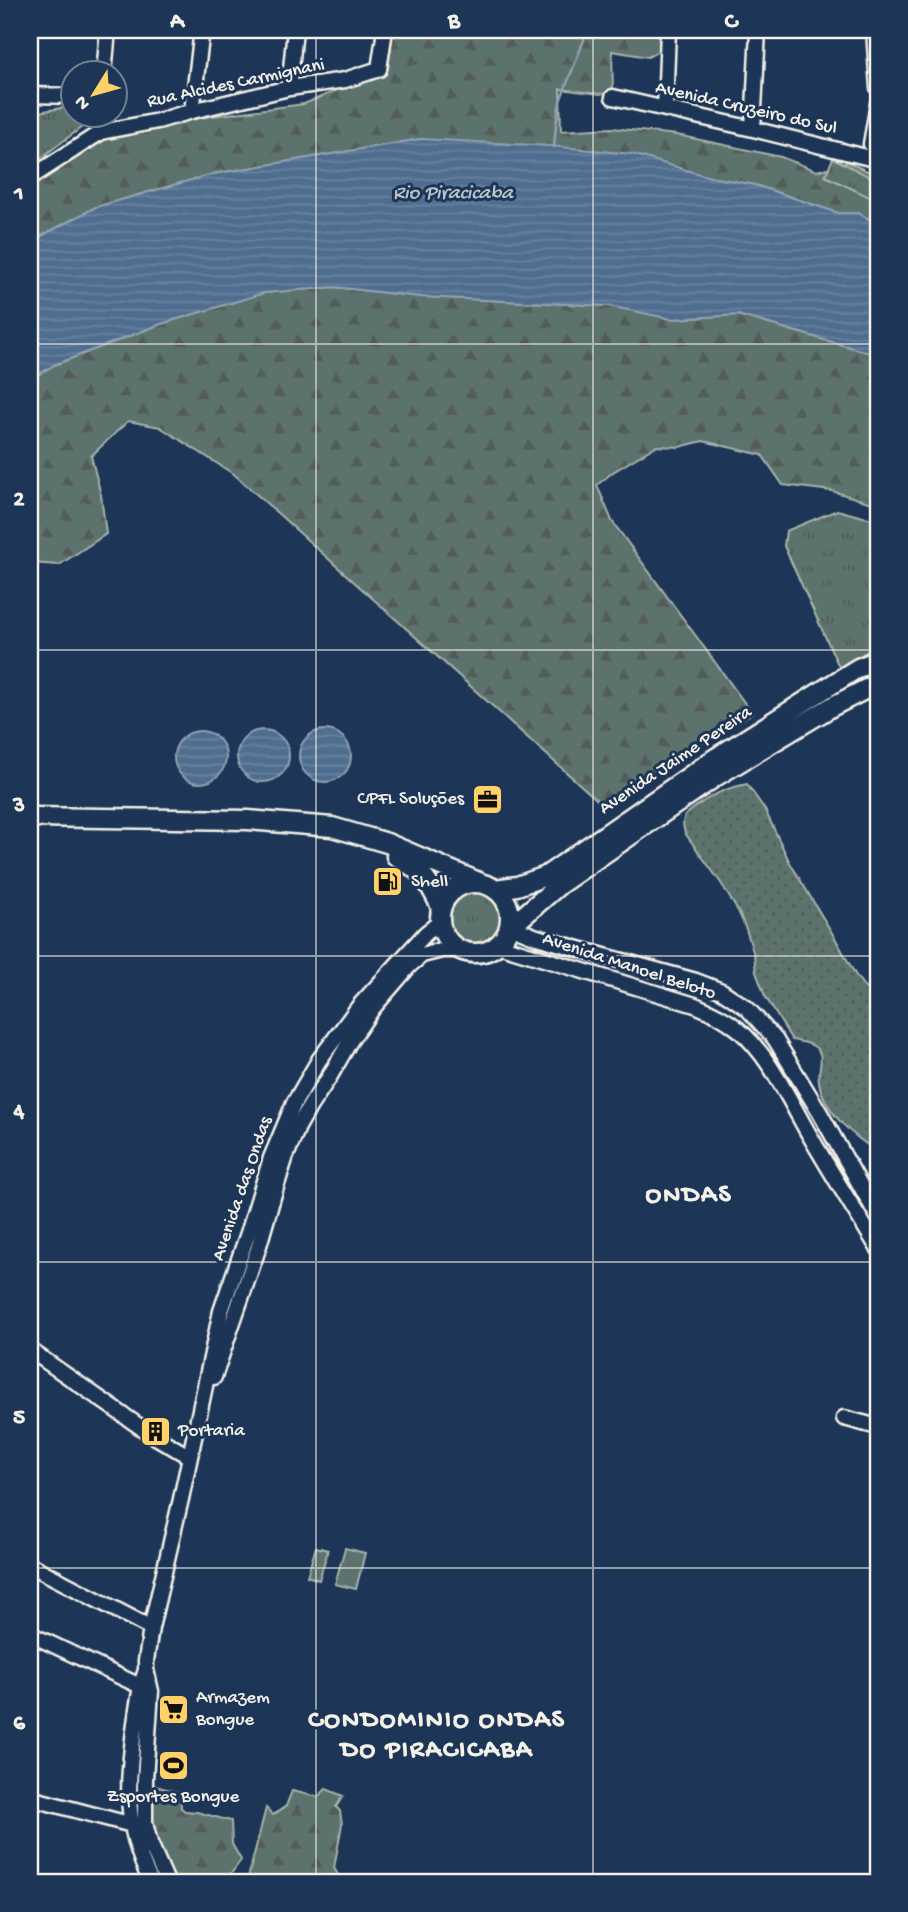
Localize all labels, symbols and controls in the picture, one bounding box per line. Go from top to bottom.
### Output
text: A [169,9,185,36]
text: B [447,9,461,36]
text: C [725,9,740,36]
street label: Rua Alcides Carmignani [145,54,327,114]
north arrow [60,60,130,130]
street label: Avenida Cruzeiro do Sul [653,77,839,141]
text: N [70,90,96,114]
text: 1 [13,181,24,208]
water label: Rio Piracicaba [393,182,514,207]
text: 2 [13,487,25,514]
street label: Avenida Jaime Pereira [595,700,758,821]
office icon: CPFL Soluções [470,782,504,816]
place label: CPFL Soluções [357,788,465,811]
text: 3 [12,793,25,820]
fuel station icon: Shell [371,865,405,899]
place label: Shell [411,871,448,894]
street label: Avenida Manoel Beloto [539,928,719,1006]
text: 4 [13,1099,25,1126]
street label: Avenida das Ondas [208,1113,279,1264]
district label: ONDAS [646,1181,732,1212]
text: 5 [13,1405,25,1432]
building icon: Portaria [138,1414,172,1448]
place label: Portaria [177,1420,246,1443]
place label: Armazem Bongue [195,1687,270,1732]
supermarket icon: Armazem Bongue [156,1692,190,1726]
district label: CONDOMINIO ONDAS DO PIRACICABA [308,1706,566,1767]
text: 6 [13,1711,26,1738]
sports icon: Zsportes Bongue [156,1749,190,1783]
place label: Zsportes Bongue [107,1786,239,1809]

